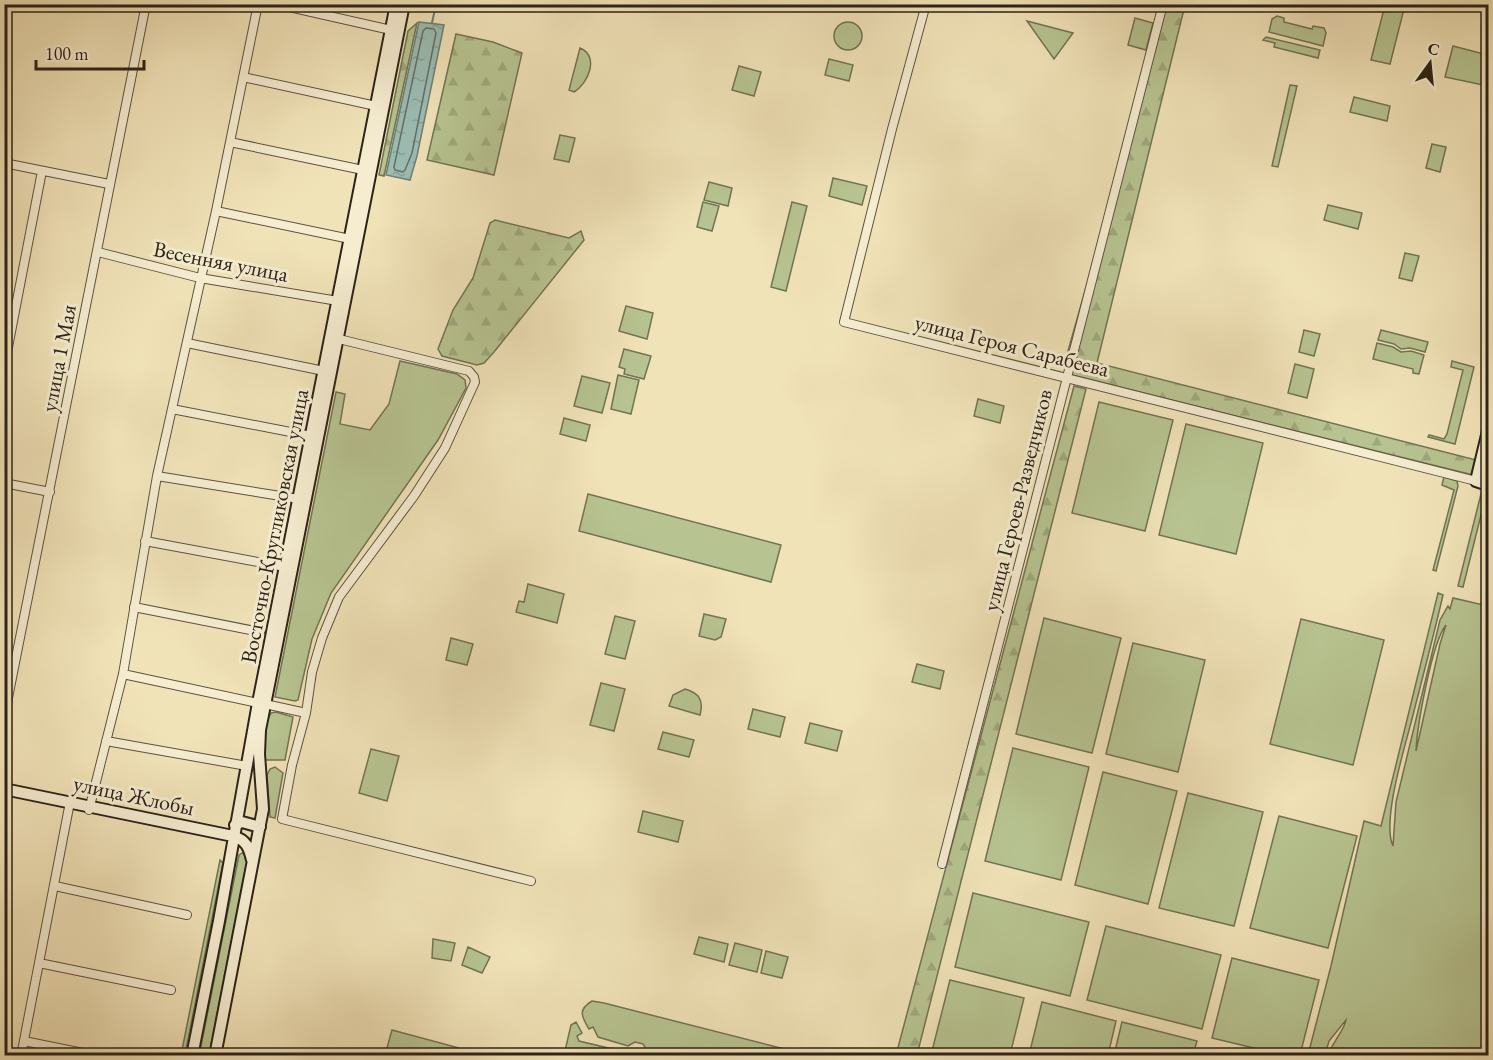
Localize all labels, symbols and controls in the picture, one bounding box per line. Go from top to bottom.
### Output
scale bar [36,33,144,71]
north arrow [1400,33,1460,93]
text: С [1426,37,1442,61]
text: 100 m [45,42,89,65]
street label: Весенняя улица [151,234,291,289]
street label: улица 1 Мая [34,302,83,414]
street label: улица Героя Сарабеева [912,307,1112,384]
street label: Восточно-Кругликовская улица [234,386,315,666]
street label: улица Героев-Разведчиков [976,386,1059,614]
street label: улица Жлобы [71,769,197,822]

